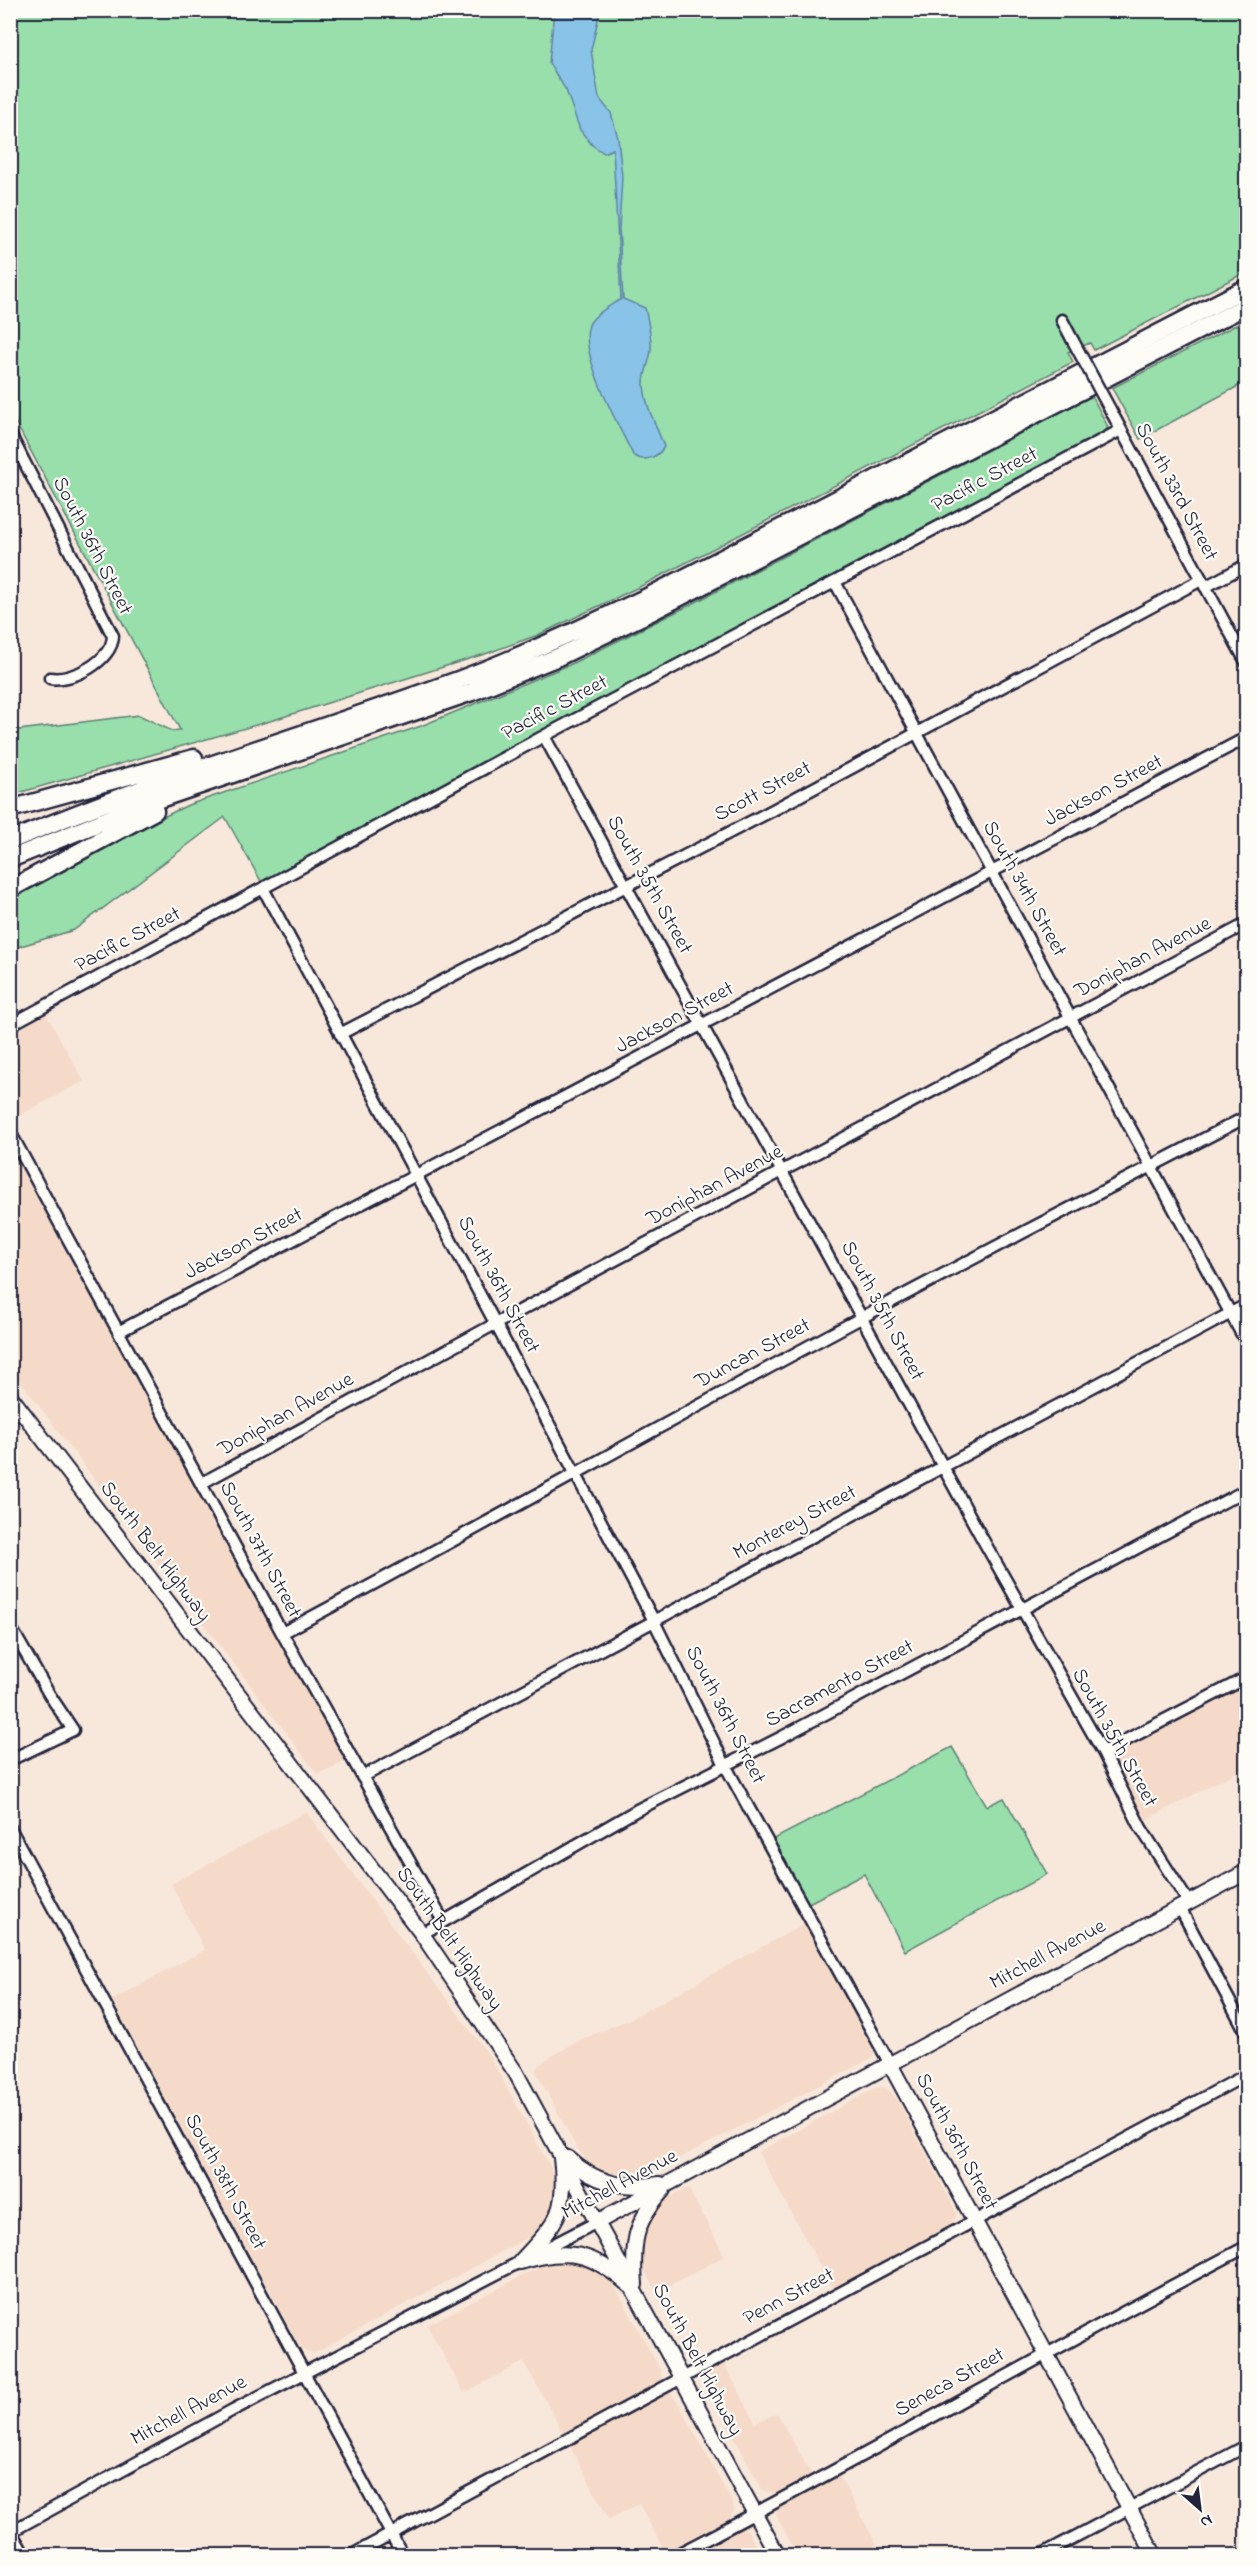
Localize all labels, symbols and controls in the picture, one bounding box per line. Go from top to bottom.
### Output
street label: South 33rd Street [1127,418,1225,566]
street label: Pacific Street [927,439,1043,521]
street label: South 36th Street [44,472,140,620]
street label: Pacific Street [497,667,613,749]
street label: Jackson Street [1039,747,1169,835]
street label: Scott Street [709,754,817,830]
street label: South 35th Street [598,810,700,960]
street label: South 34th Street [974,816,1074,962]
street label: Pacific Street [70,899,186,981]
street label: Doniphan Avenue [1068,909,1217,1007]
street label: Jackson Street [610,974,740,1062]
street label: Doniphan Avenue [640,1137,789,1235]
street label: Jackson Street [179,1200,309,1288]
street label: South 36th Street [449,1211,547,1359]
street label: South 35th Street [832,1236,932,1386]
street label: Duncan Street [689,1311,816,1398]
street label: Doniphan Avenue [212,1365,360,1465]
street label: South Belt Highway [90,1475,218,1630]
street label: South 37th Street [211,1476,309,1624]
street label: Monterey Street [728,1478,863,1570]
street label: Sacramento Street [760,1632,920,1736]
street label: South 36th Street [677,1641,773,1789]
street label: South 35th Street [1063,1663,1165,1813]
street label: South Belt Highway [386,1861,510,2018]
street label: Mitchell Avenue [985,1912,1112,1998]
street label: South 36th Street [907,2068,1005,2216]
street label: South 38th Street [176,2109,274,2255]
street label: Mitchell Avenue [557,2142,684,2228]
street label: Penn Street [738,2260,840,2334]
street label: South Belt Highway [642,2278,750,2443]
street label: Seneca Street [890,2340,1010,2426]
street label: Mitchell Avenue [126,2368,253,2454]
north arrow [1170,2479,1230,2539]
text: N [1196,2507,1217,2534]

